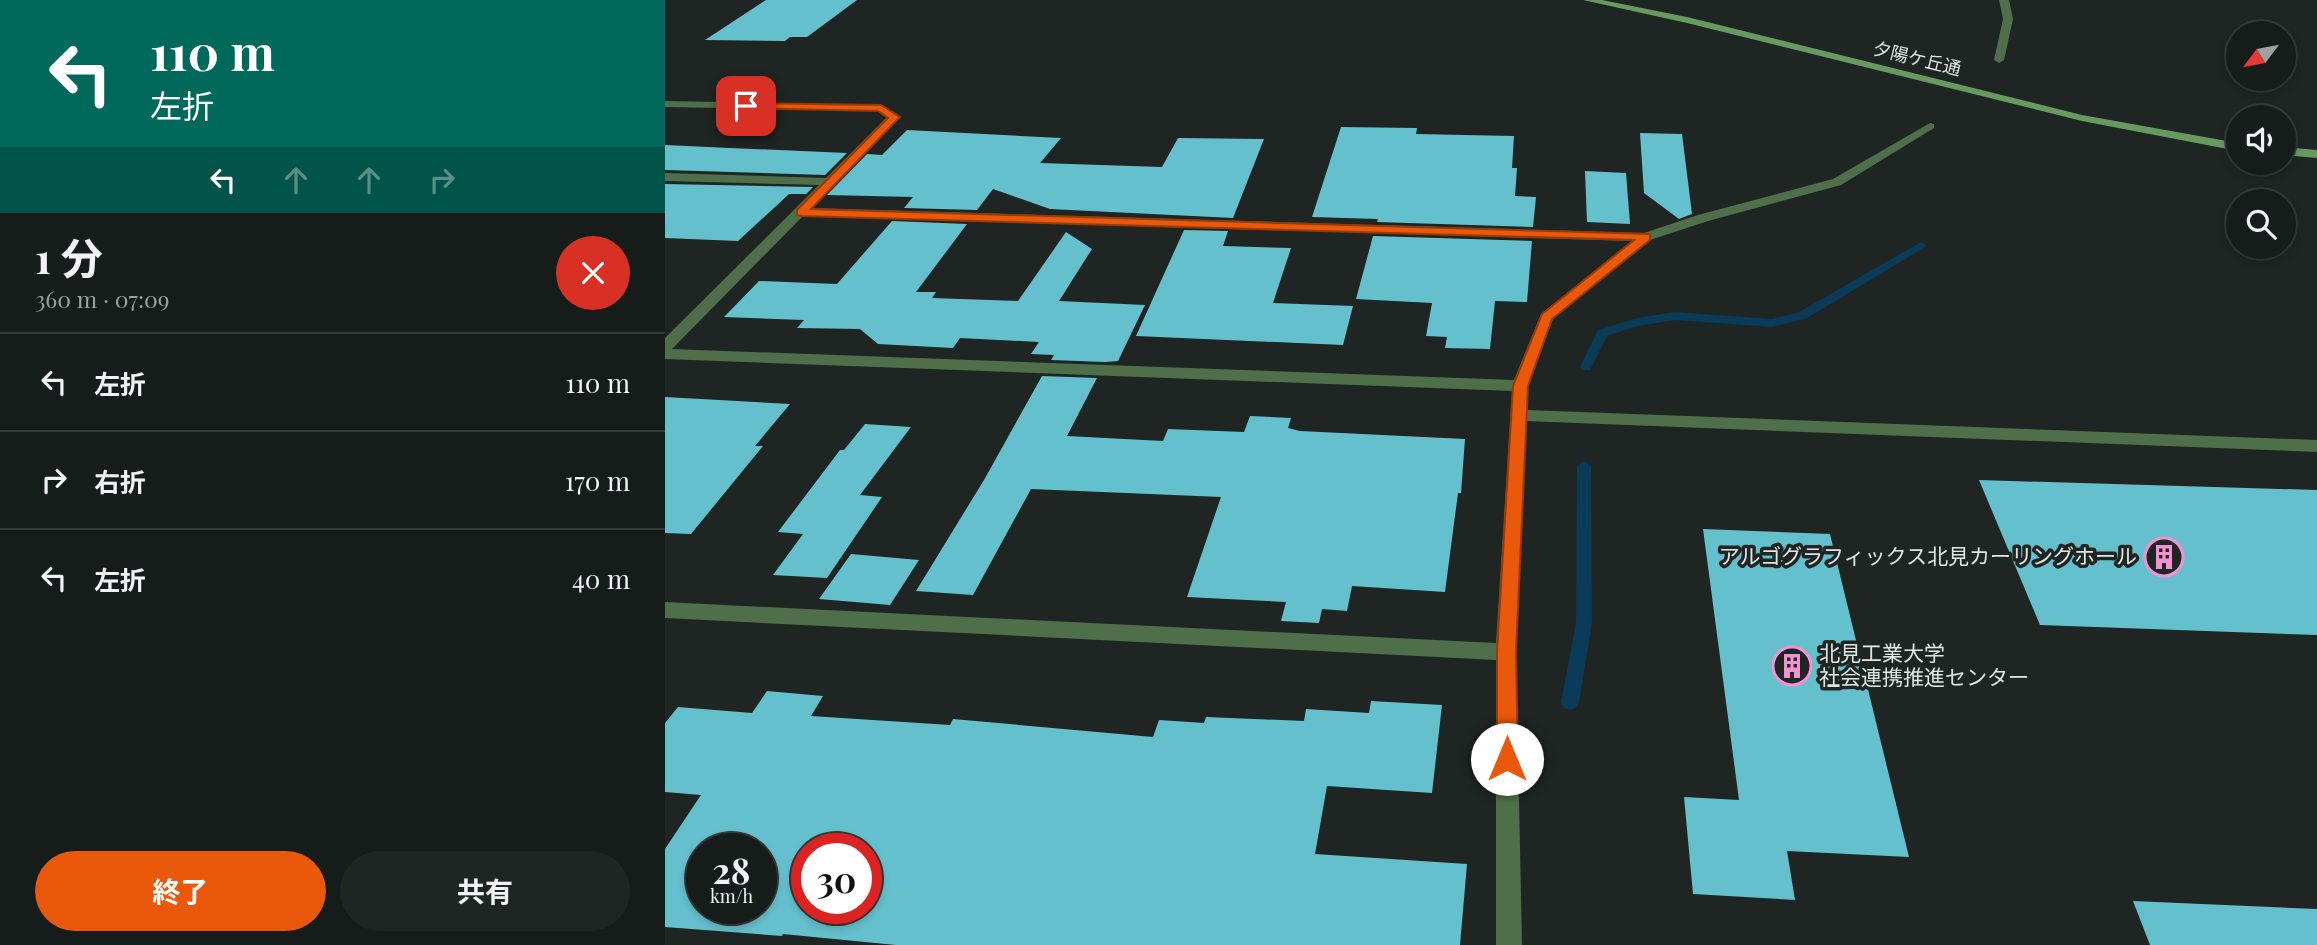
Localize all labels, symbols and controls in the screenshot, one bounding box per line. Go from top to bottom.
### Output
text: 110 m [150,18,275,83]
north arrow [2226,21,2296,91]
map controls [2226,21,2296,259]
icon: left [35,28,126,119]
street label: 夕陽ケ丘通 [1871,35,1964,81]
pin [716,76,776,136]
text: 左折 [150,83,214,126]
icon: arrive [727,87,765,125]
button: sound [2226,105,2296,175]
icon: left [204,161,242,199]
icon: ahead [277,161,315,199]
icon: ahead [350,161,388,199]
icon: right [423,161,461,199]
button: search [2226,189,2296,259]
text: 1 分 [35,229,103,285]
button: close [556,236,630,310]
text: 360 m · 07:09 [35,283,170,314]
icon: left [35,363,73,401]
text: 110 m [566,365,630,400]
text: 左折 [94,366,146,401]
icon: right [35,461,73,499]
text: 170 m [565,463,630,498]
text: 右折 [94,464,146,499]
building icon: アルゴグラフィックス北見カーリングホール [2143,536,2185,578]
place label: アルゴグラフィックス北見カーリングホール [1719,541,2137,569]
icon: left [35,559,73,597]
text: 40 m [572,561,630,596]
text: 左折 [94,562,146,597]
place label: 北見工業大学 社会連携推進センター [1819,638,2029,690]
building icon: 北見工業大学 社会連携推進センター [1771,645,1813,687]
position arrow [1470,722,1544,796]
speed limit sign: 30 [791,833,882,924]
text: 28 [713,846,750,893]
button: 終了 [35,851,326,931]
button: 共有 [340,851,630,931]
text: km/h [710,884,753,908]

